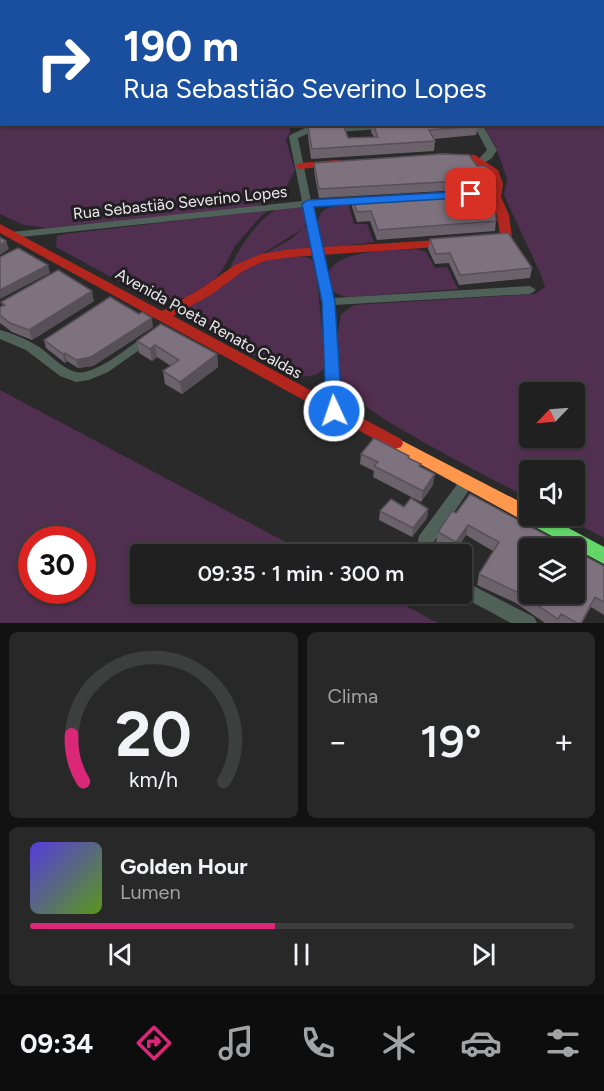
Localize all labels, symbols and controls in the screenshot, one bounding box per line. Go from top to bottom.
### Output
text: 190 m [123,21,239,72]
icon: right [24,24,102,102]
text: Rua Sebastião Severino Lopes [123,72,487,105]
pin [445,168,496,219]
icon: arrive [454,177,487,210]
street label: Rua Sebastião Severino Lopes [72,182,288,223]
street label: Avenida Poeta Renato Caldas [112,264,305,383]
position arrow [302,379,366,443]
north arrow [519,382,585,448]
map controls [519,382,585,604]
button: sound [519,460,585,526]
speed limit sign: 30 [18,526,96,604]
button: layers [519,538,585,604]
text: 09:35 · 1 min · 300 m [198,560,404,587]
text: Clima [328,684,378,708]
text: 20 [115,697,192,772]
text: 19° [420,714,482,768]
text: − [328,722,348,761]
text: + [553,722,574,761]
text: km/h [129,767,178,792]
text: Golden Hour [120,853,248,880]
text: Lumen [120,880,181,904]
icon: previous [104,938,137,971]
icon: pause [285,938,318,971]
icon: next [467,938,500,971]
icon: directions [133,1022,175,1064]
icon: music [215,1022,257,1064]
icon: phone [297,1022,339,1064]
icon: climate [378,1022,420,1064]
icon: car [460,1022,502,1064]
icon: filters [542,1022,584,1064]
text: 09:34 [20,1027,93,1060]

